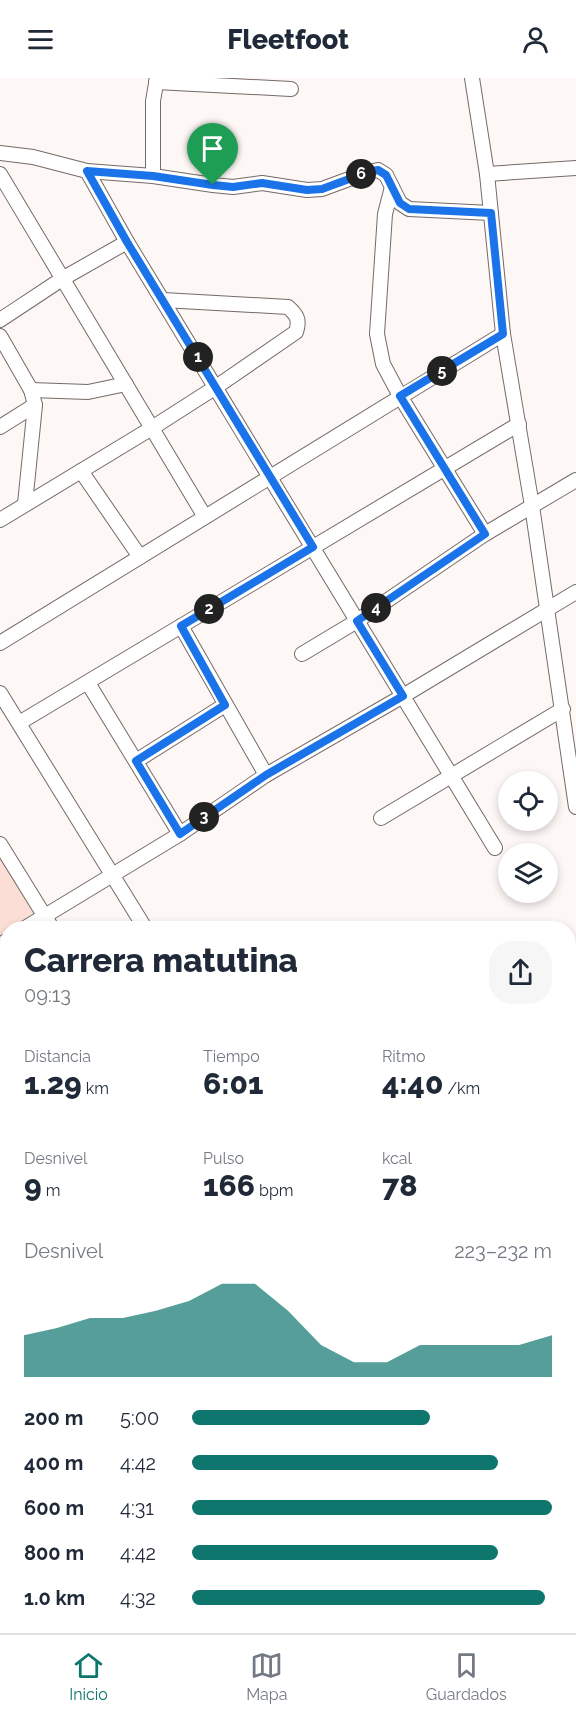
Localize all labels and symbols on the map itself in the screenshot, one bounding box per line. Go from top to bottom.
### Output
pin [187,123,238,185]
pin: 6 [346,159,376,189]
pin: 1 [183,342,213,372]
pin: 5 [427,356,457,386]
pin: 4 [361,593,391,623]
pin: 2 [194,594,224,624]
pin: 3 [189,802,219,832]

